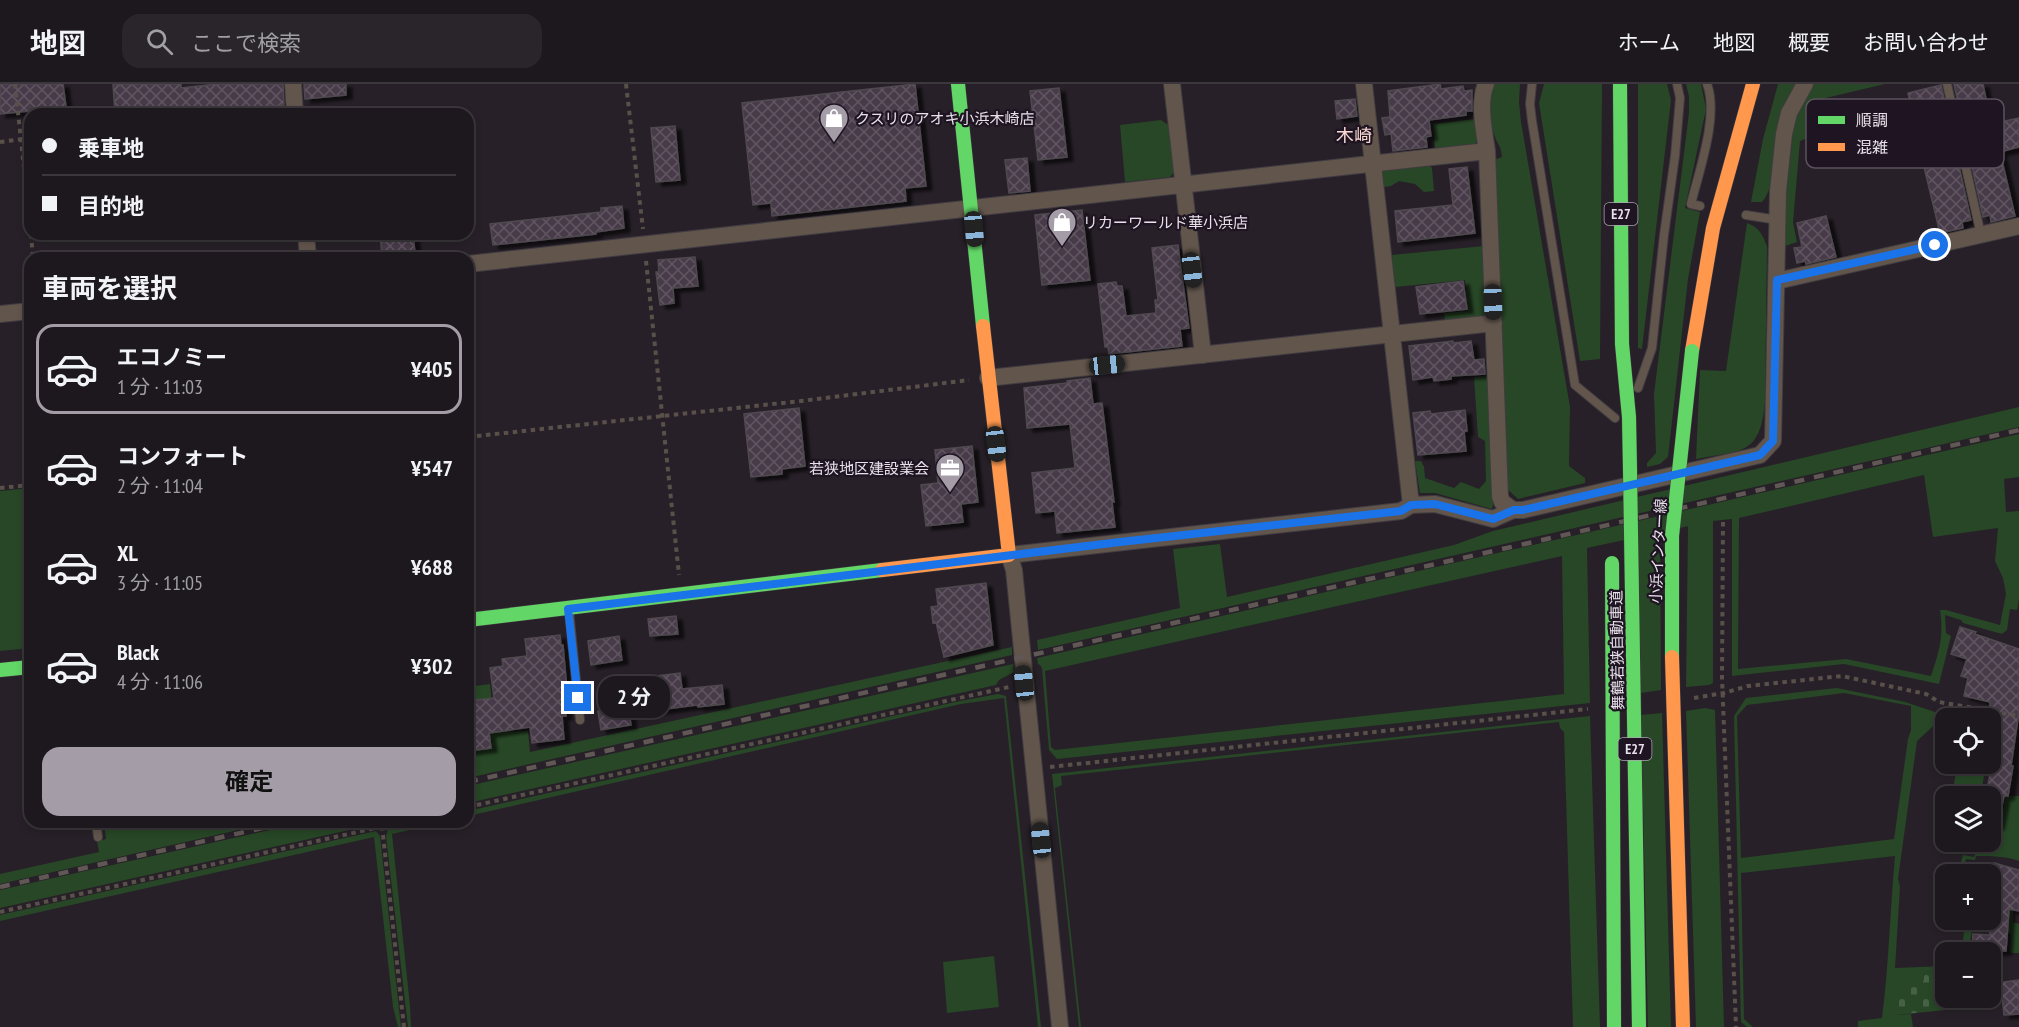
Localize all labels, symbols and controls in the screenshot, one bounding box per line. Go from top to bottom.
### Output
search box [122,14,542,68]
text: 地図 [30,24,86,61]
icon: search [143,25,176,58]
text: ここで検索 [191,29,301,57]
text: ホーム [1618,29,1680,56]
text: 地図 [1713,29,1755,56]
text: 概要 [1788,29,1830,56]
text: お問い合わせ [1863,29,1989,56]
legend [1806,99,2004,168]
shop icon: クスリのアオキ小浜木崎店 [818,102,850,144]
place label: クスリのアオキ小浜木崎店 [855,109,1035,128]
text: 順調 [1856,110,1888,130]
district label: 木崎 [1336,124,1372,147]
text: 乗車地 [78,134,144,162]
text: 混雑 [1856,137,1888,157]
text: 目的地 [78,192,144,220]
road number: E27 [1604,203,1638,225]
shop icon: リカーワールド華小浜店 [1046,206,1078,248]
car [963,210,985,248]
place label: リカーワールド華小浜店 [1083,213,1248,232]
route start [1921,231,1948,258]
car [1181,251,1203,289]
text: 車両を選択 [42,271,177,305]
car [1483,284,1503,320]
icon: car [45,342,99,396]
text: エコノミー [117,343,227,371]
car [1088,354,1126,376]
text: ¥405 [411,355,453,383]
text: 1 分 · 11:03 [117,374,203,400]
car [985,425,1007,463]
icon: car [45,441,99,495]
text: コンフォート [117,442,248,470]
office icon: 若狭地区建設業会 [934,452,966,494]
text: ¥547 [411,454,453,482]
place label: 若狭地区建設業会 [809,459,929,478]
text: 2 分 · 11:04 [117,473,203,499]
street label: 小浜インター線 [1646,498,1670,604]
text: XL [117,539,138,567]
icon: car [45,540,99,594]
text: ¥688 [411,553,453,581]
text: 3 分 · 11:05 [117,570,203,596]
street label: 舞鶴若狭自動車道 [1606,590,1628,710]
text: Black [117,638,159,666]
icon: car [45,639,99,693]
text: ¥302 [411,652,453,680]
car [1013,664,1035,702]
text: 4 分 · 11:06 [117,669,203,695]
callout: 2 分 [599,677,671,719]
route end [564,684,591,711]
text: 2 分 [617,684,651,710]
map controls [1935,708,2001,1008]
button: locate [1935,708,2001,774]
road number: E27 [1618,738,1652,760]
button: 確定 [42,747,456,816]
button: layers [1935,786,2001,852]
car [1030,821,1052,859]
button: + [1935,864,2001,930]
button: − [1935,942,2001,1008]

